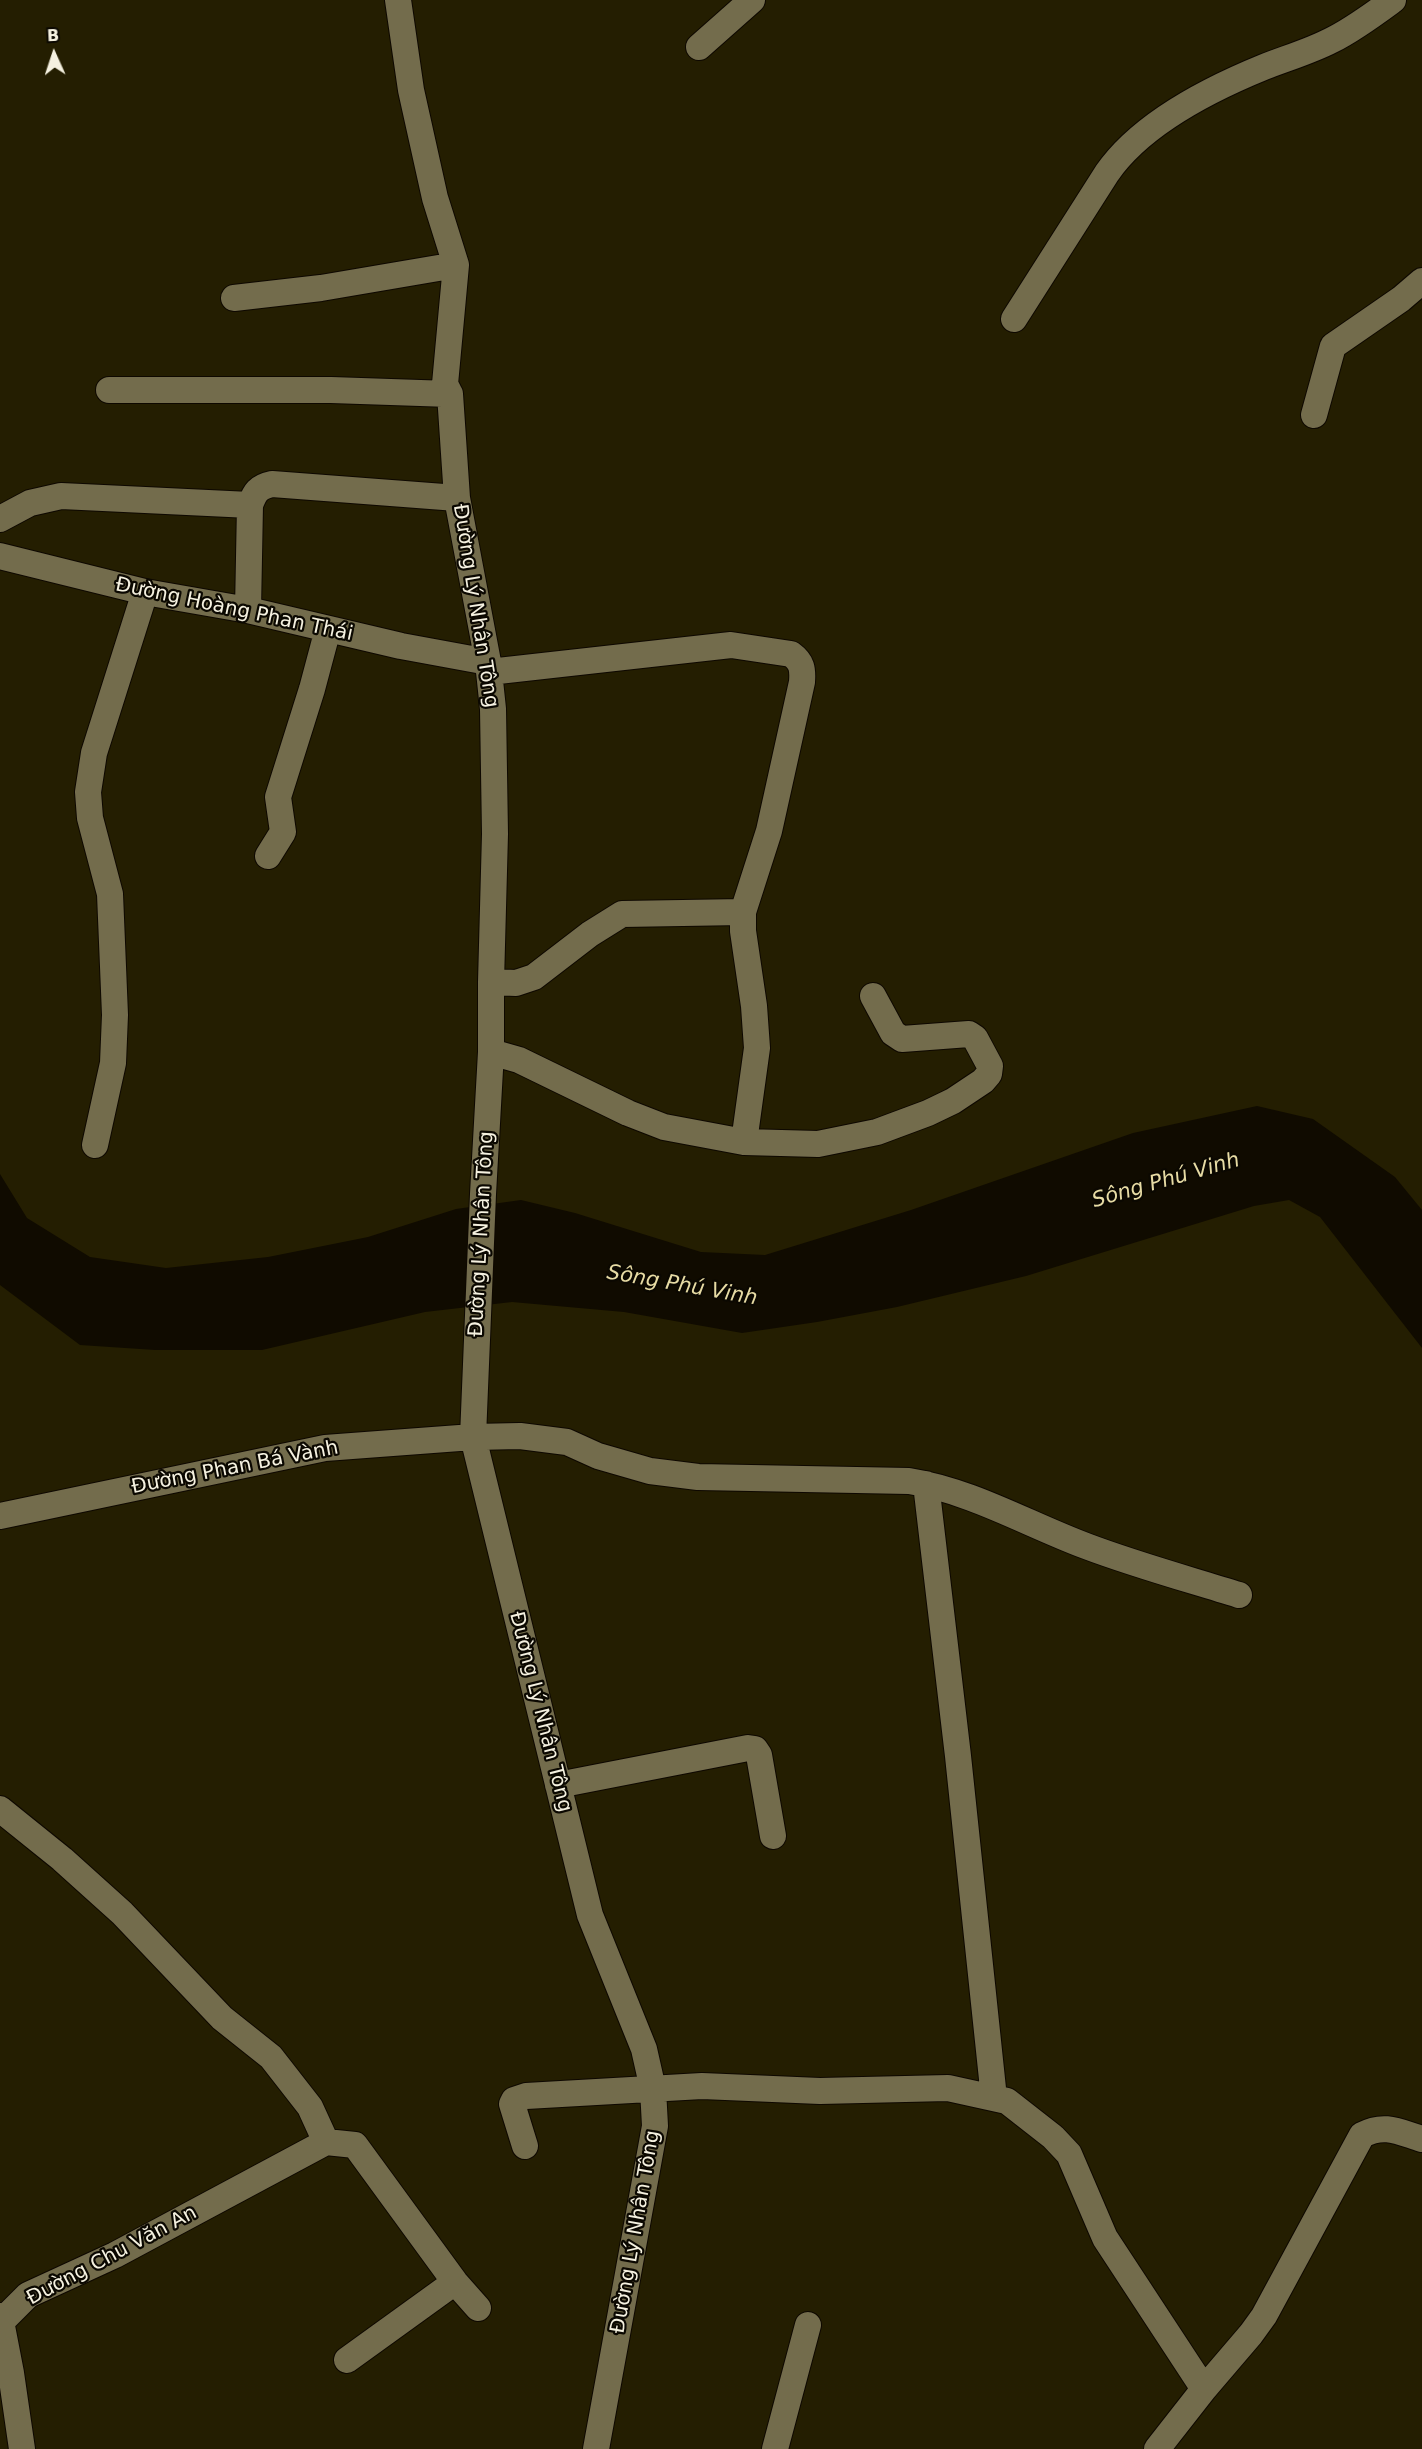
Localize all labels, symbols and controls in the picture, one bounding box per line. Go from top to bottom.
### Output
north arrow [24,24,84,84]
text: B [46,26,60,45]
street label: Đường Lý Nhân Tông [447,503,503,709]
street label: Đường Hoàng Phan Thái [113,573,355,647]
street label: Đường Lý Nhân Tông [465,1131,499,1337]
water label: Sông Phú Vinh [1089,1148,1243,1214]
water label: Sông Phú Vinh [605,1260,759,1312]
street label: Đường Phan Bá Vành [130,1436,340,1500]
street label: Đường Lý Nhân Tông [503,1609,577,1815]
street label: Đường Lý Nhân Tông [606,2129,666,2335]
street label: Đường Chu Văn An [23,2201,201,2311]

